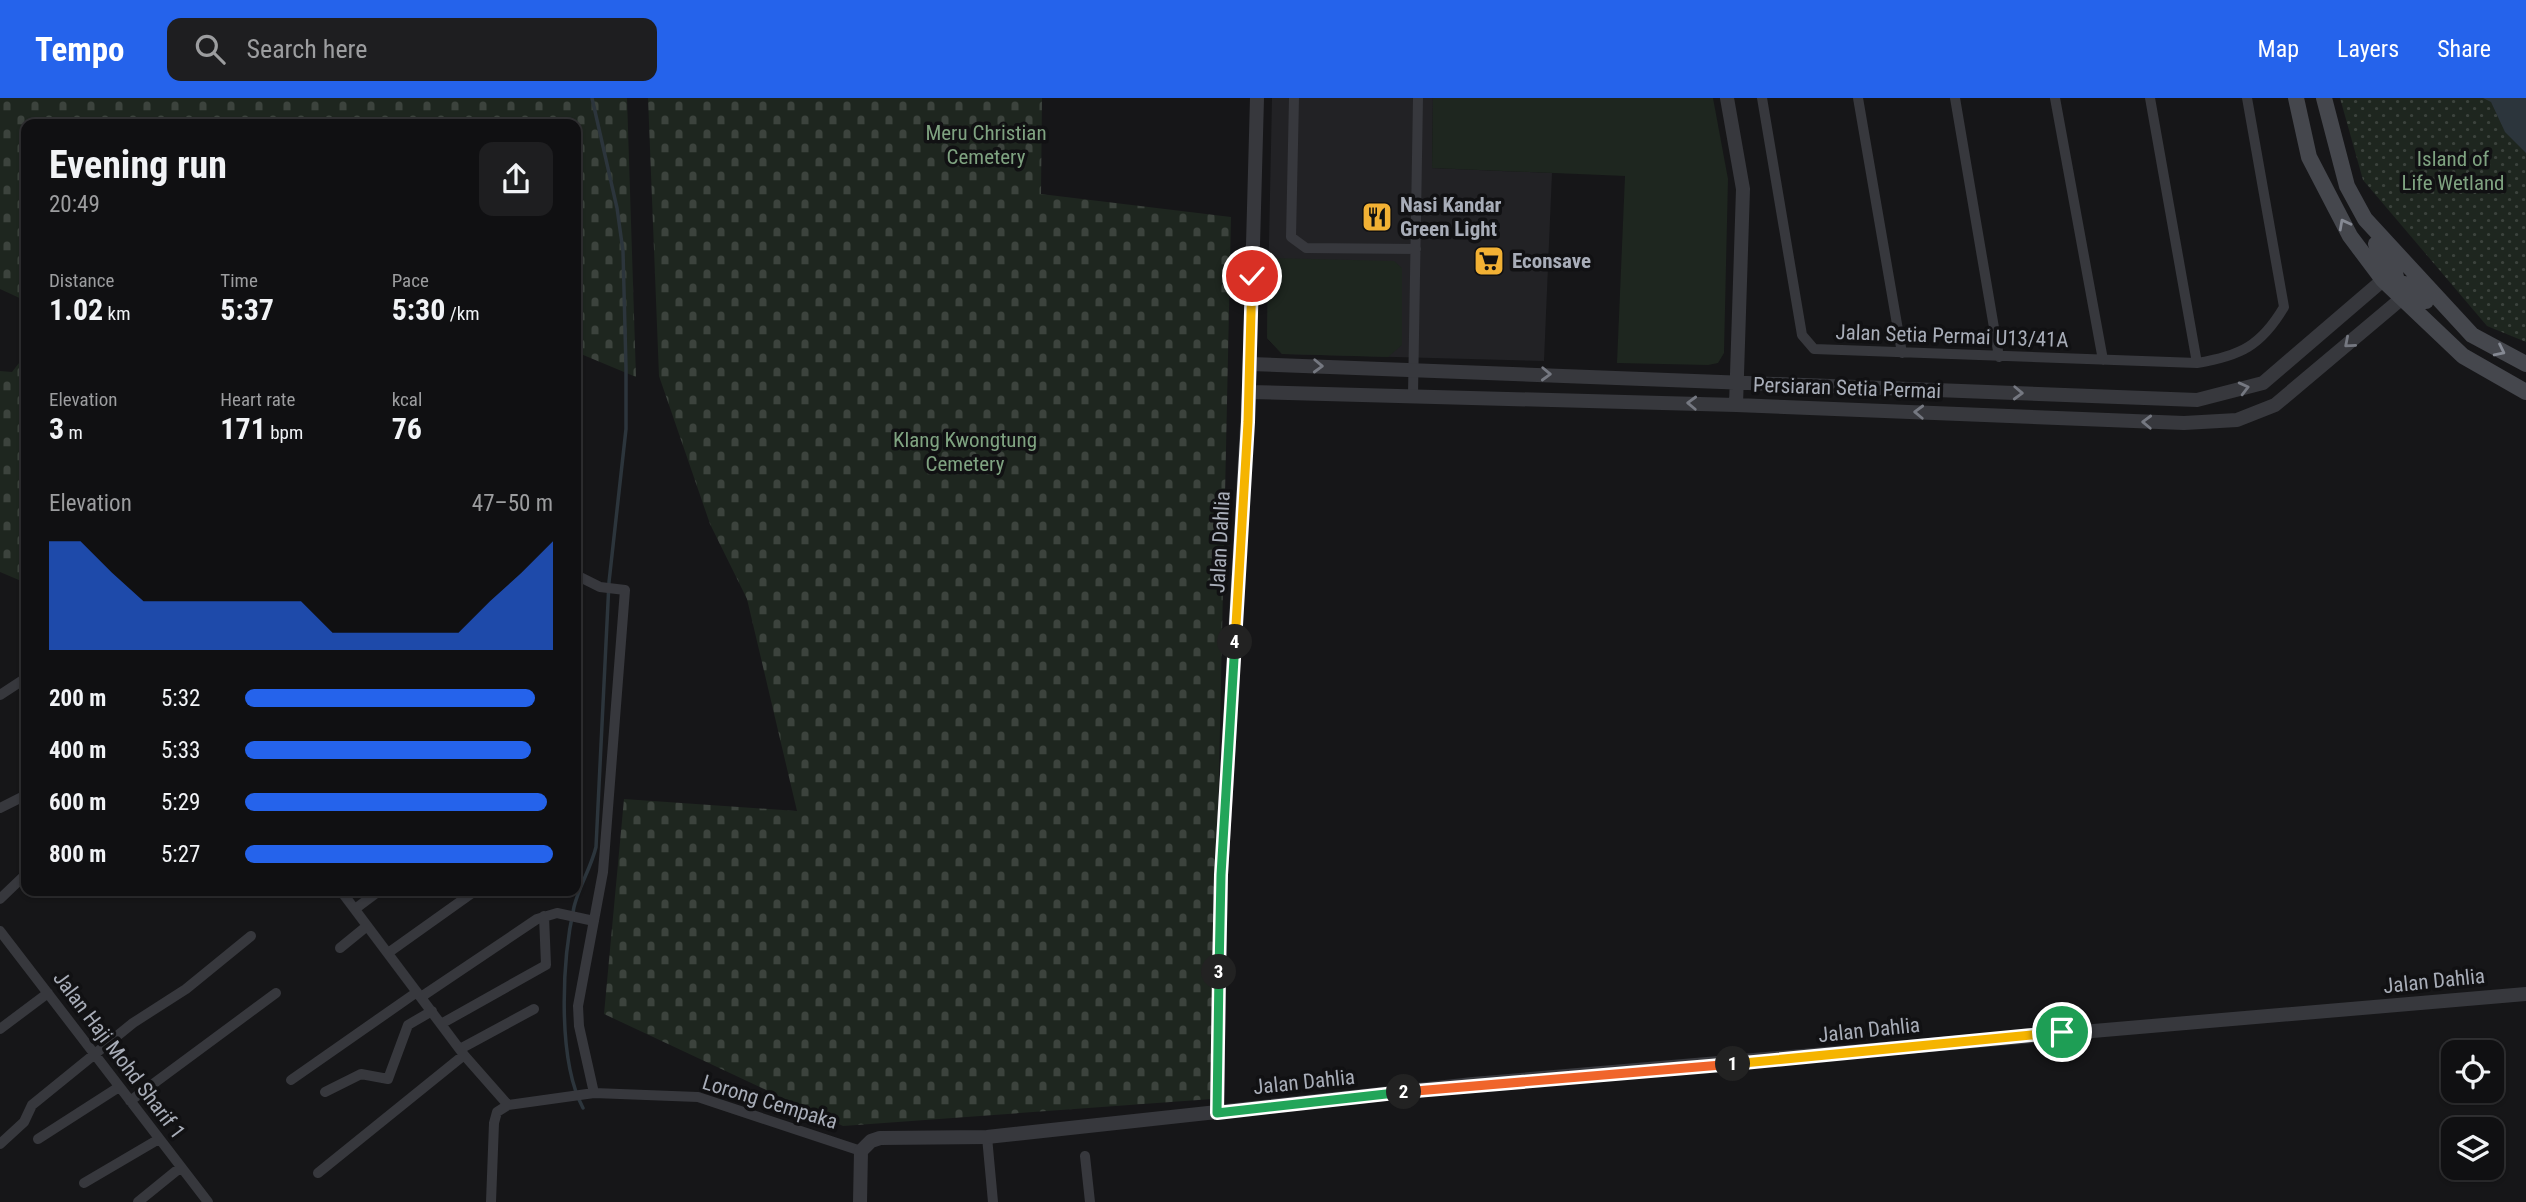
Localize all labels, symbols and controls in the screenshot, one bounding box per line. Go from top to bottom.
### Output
search box [167,18,657,81]
text: Tempo [35,30,125,69]
icon: search [191,30,229,68]
text: Search here [247,34,367,64]
text: Map [2258,35,2299,63]
text: Layers [2337,35,2399,63]
text: Share [2437,35,2491,63]
park label: Meru Christian Cemetery [925,121,1047,169]
button: share [479,142,553,216]
text: Evening run [49,143,227,187]
park label: Island of Life Wetland [2401,147,2505,195]
text: 20:49 [49,191,100,218]
place label: Nasi Kandar Green Light [1400,193,1502,241]
restaurant icon: Nasi Kandar Green Light [1360,200,1394,234]
one-way arrow [2338,219,2352,231]
supermarket icon: Econsave [1472,244,1506,278]
pin [1222,246,1282,306]
place label: Econsave [1512,249,1591,273]
icon: check [1233,257,1271,295]
text: Distance [49,269,114,292]
text: Time [220,269,258,292]
text: Pace [392,269,429,292]
text: 1.02 [49,292,103,327]
text: 5:37 [220,292,274,327]
text: 5:30 [392,292,445,327]
text: km [103,302,130,325]
text: /km [445,302,480,325]
street label: Jalan Setia Permai U13/41A [1835,320,2069,352]
one-way arrow [2344,335,2357,347]
one-way arrow [2493,343,2505,357]
one-way arrow [1313,358,1324,373]
one-way arrow [1540,366,1551,381]
street label: Persiaran Setia Permai [1752,373,1942,403]
one-way arrow [2238,382,2250,396]
one-way arrow [2013,385,2024,400]
text: Elevation [49,388,117,411]
text: Heart rate [220,388,295,411]
text: kcal [392,388,422,411]
one-way arrow [1686,396,1697,411]
one-way arrow [1914,405,1925,420]
text: 3 [49,411,64,446]
text: 171 [220,411,266,446]
text: 76 [392,411,422,446]
one-way arrow [2141,414,2152,429]
text: m [64,421,83,444]
text: bpm [266,421,303,444]
park label: Klang Kwongtung Cemetery [893,428,1037,476]
text: Elevation [49,490,132,517]
text: 47–50 m [472,490,553,517]
street label: Jalan Dahlia [1205,490,1235,594]
pin: 4 [1218,624,1252,660]
text: 4 [1230,630,1239,653]
text: 200 m [49,685,106,712]
text: 5:32 [161,685,200,712]
text: 400 m [49,737,106,764]
text: 5:33 [161,737,200,764]
text: 600 m [49,789,106,816]
text: 5:29 [161,789,200,816]
text: 800 m [49,841,106,868]
text: 5:27 [161,841,200,868]
pin: 3 [1202,954,1236,990]
text: 3 [1214,960,1223,983]
street label: Jalan Dahlia [2382,964,2486,998]
street label: Jalan Haji Mohd Sharif 1 [48,967,190,1143]
pin [2032,1002,2092,1062]
street label: Jalan Dahlia [1817,1013,1921,1047]
icon: arrive [2043,1013,2081,1051]
map controls [2441,1040,2504,1180]
button: locate [2441,1040,2504,1103]
pin: 1 [1716,1046,1750,1082]
text: 1 [1728,1052,1737,1075]
street label: Jalan Dahlia [1252,1065,1356,1099]
street label: Lorong Cempaka [699,1070,841,1134]
pin: 2 [1386,1074,1422,1110]
text: 2 [1399,1080,1408,1103]
button: layers [2441,1117,2504,1180]

